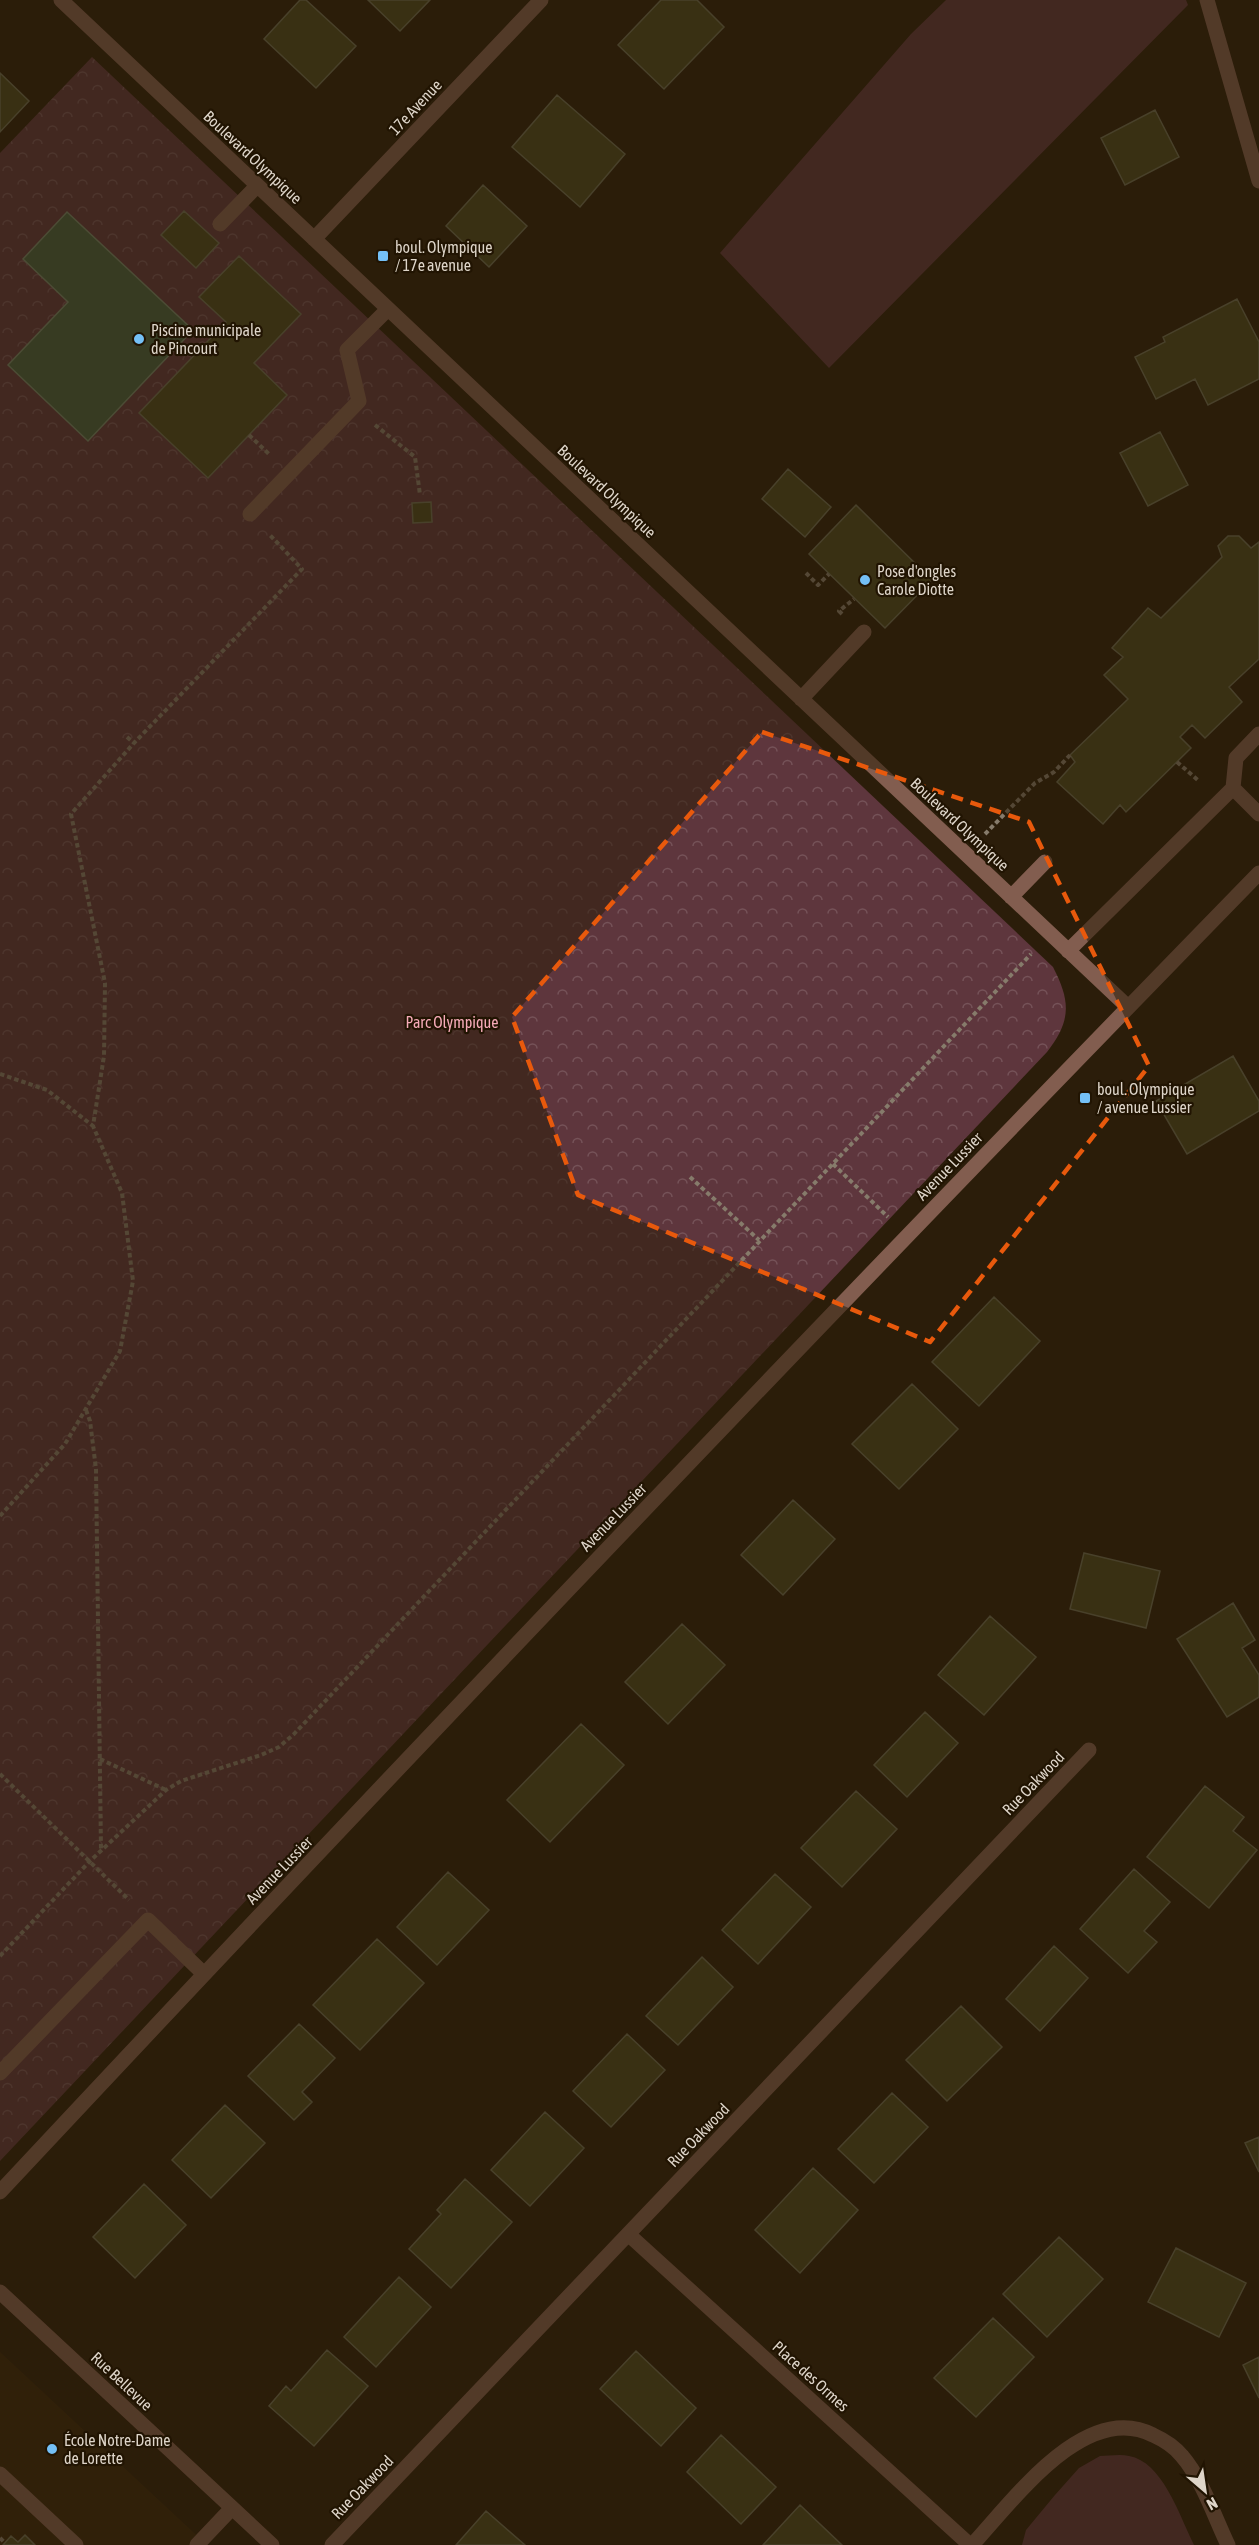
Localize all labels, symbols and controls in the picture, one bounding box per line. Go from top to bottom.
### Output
street label: 17e Avenue [385,76,445,138]
street label: Boulevard Olympique [199,107,306,208]
place label: boul. Olympique / 17e avenue [395,238,493,274]
marker: boul. Olympique / 17e avenue [376,249,390,263]
place label: Piscine municipale de Pincourt [151,321,261,357]
marker: Piscine municipale de Pincourt [132,332,146,346]
street label: Boulevard Olympique [553,441,660,542]
place label: Pose d'ongles Carole Diotte [877,562,956,598]
marker: Pose d'ongles Carole Diotte [858,573,872,587]
street label: Boulevard Olympique [906,774,1013,875]
park label: Parc Olympique [405,1013,499,1032]
place label: boul. Olympique / avenue Lussier [1097,1080,1195,1116]
marker: boul. Olympique / avenue Lussier [1078,1091,1092,1105]
street label: Avenue Lussier [912,1128,986,1204]
street label: Avenue Lussier [576,1479,650,1555]
street label: Rue Oakwood [998,1748,1068,1818]
street label: Avenue Lussier [242,1832,316,1908]
street label: Rue Oakwood [663,2100,733,2170]
street label: Place des Ormes [769,2337,853,2415]
street label: Rue Bellevue [88,2348,156,2414]
place label: École Notre-Dame de Lorette [64,2431,171,2467]
marker: École Notre-Dame de Lorette [45,2442,59,2456]
street label: Rue Oakwood [327,2452,397,2522]
north arrow [1175,2461,1235,2521]
text: N [1204,2494,1221,2514]

